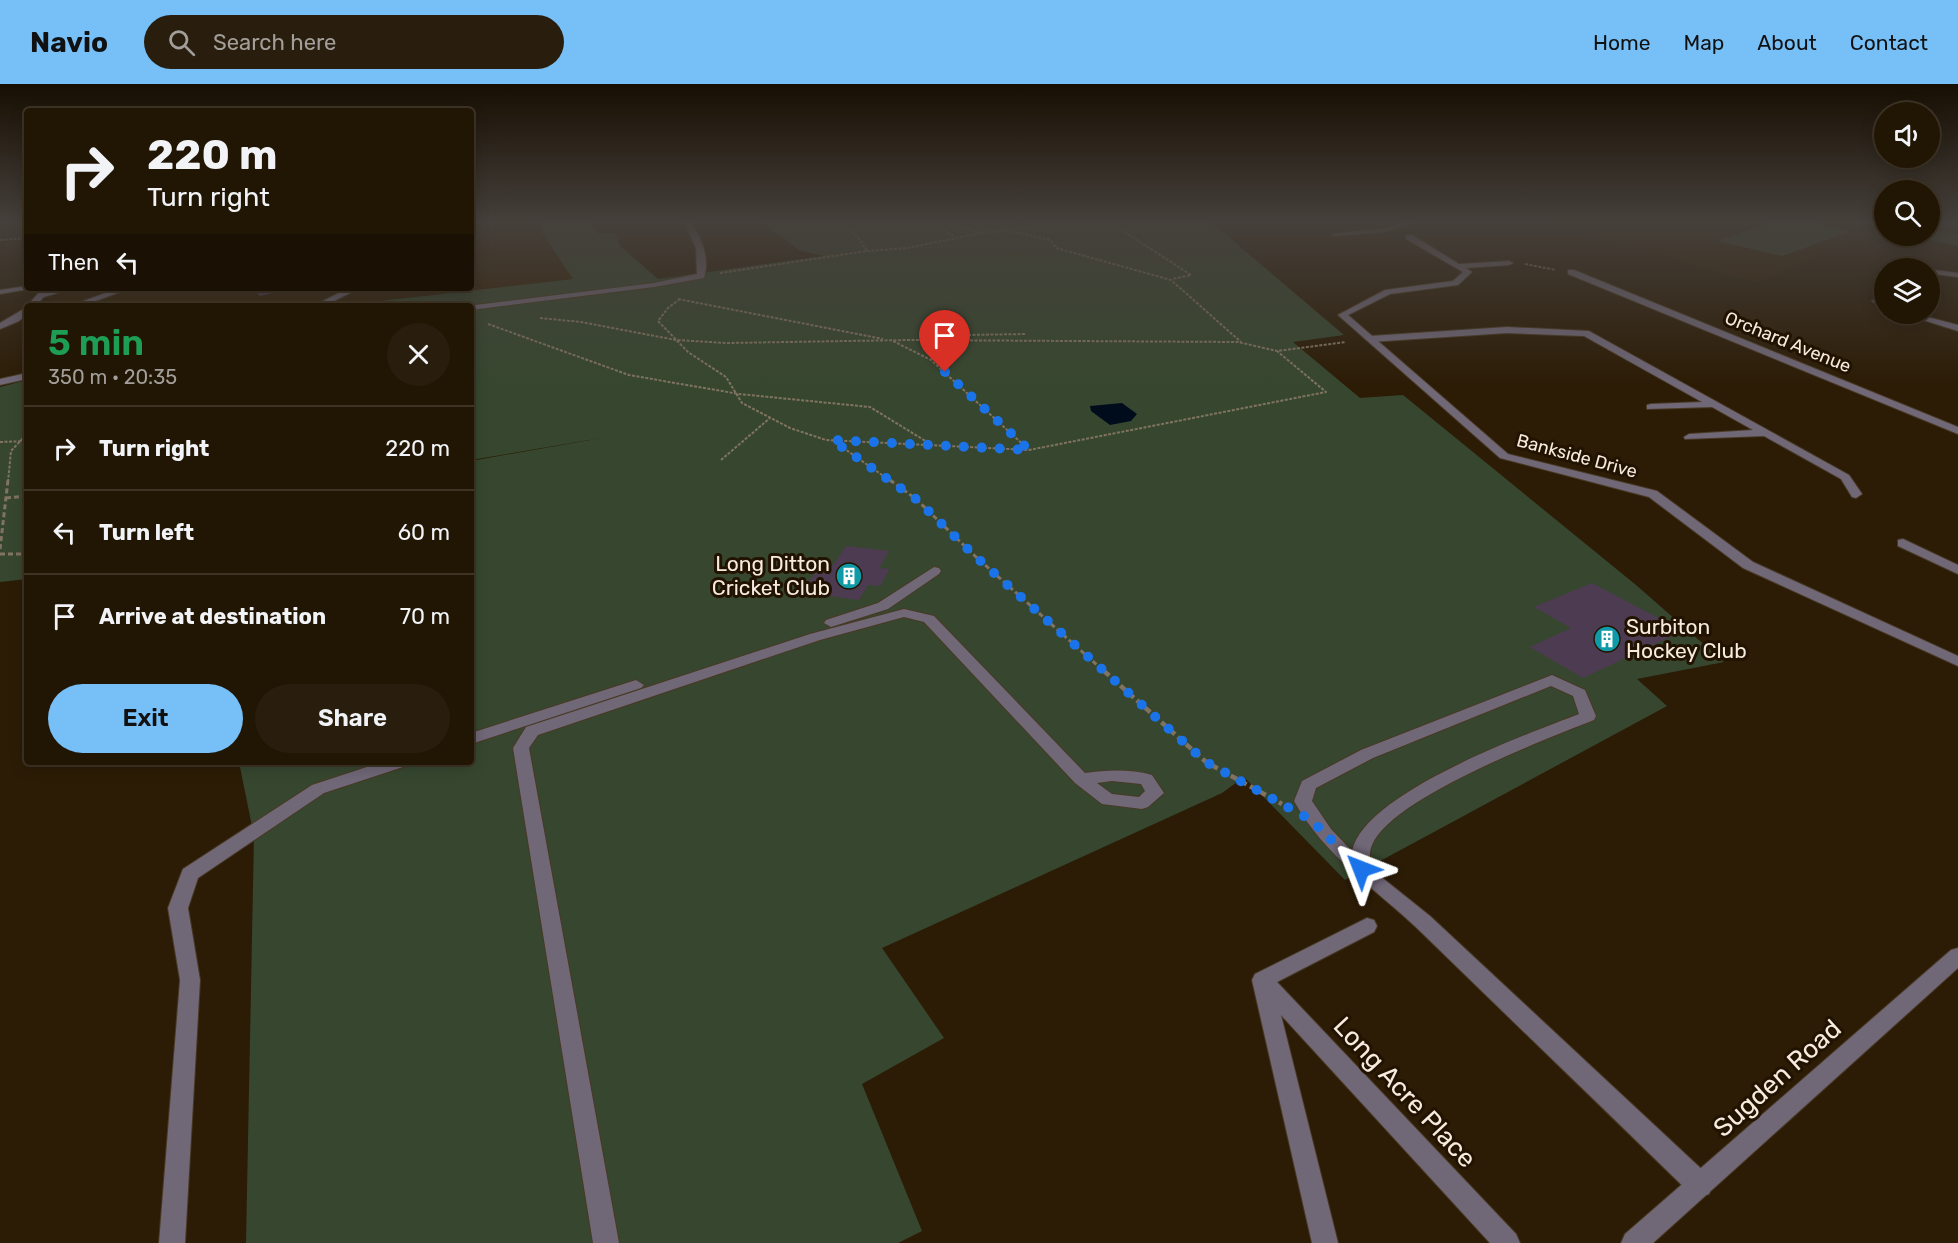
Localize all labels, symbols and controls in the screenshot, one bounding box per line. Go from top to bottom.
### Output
search box [144,15,564,69]
text: Navio [30,26,108,59]
icon: search [165,26,198,59]
text: Search here [213,29,336,56]
text: Home [1593,30,1650,55]
text: Map [1683,30,1724,55]
text: About [1757,30,1817,55]
text: Contact [1850,30,1928,55]
map controls [1874,102,1940,324]
button: sound [1874,102,1940,168]
text: 220 m [147,130,278,180]
icon: right [48,132,126,210]
button: search [1874,180,1940,246]
text: Turn right [147,181,270,213]
icon: left [111,246,144,279]
text: Then [48,249,99,276]
button: layers [1874,258,1940,324]
street label: Orchard Avenue [1722,307,1854,377]
pin [919,310,970,372]
icon: arrive [928,319,961,352]
text: 5 min [48,321,144,364]
button: close [387,323,450,386]
text: 350 m · 20:35 [48,365,177,389]
street label: Bankside Drive [1514,429,1640,483]
icon: right [48,432,81,465]
text: Turn right [99,435,209,462]
text: 220 m [385,435,450,462]
icon: left [48,516,81,549]
text: Turn left [99,519,194,546]
text: 60 m [398,519,450,546]
place label: Long Ditton Cricket Club [712,551,830,600]
building icon: Long Ditton Cricket Club [834,561,864,591]
icon: arrive [48,600,81,633]
text: Arrive at destination [99,603,326,630]
text: 70 m [400,603,450,630]
place label: Surbiton Hockey Club [1626,614,1747,663]
building icon: Surbiton Hockey Club [1592,624,1622,654]
button: Exit [48,684,243,753]
button: Share [255,684,450,753]
position arrow [1329,837,1393,901]
street label: Long Acre Place [1327,1011,1482,1174]
street label: Sugden Road [1707,1013,1848,1144]

